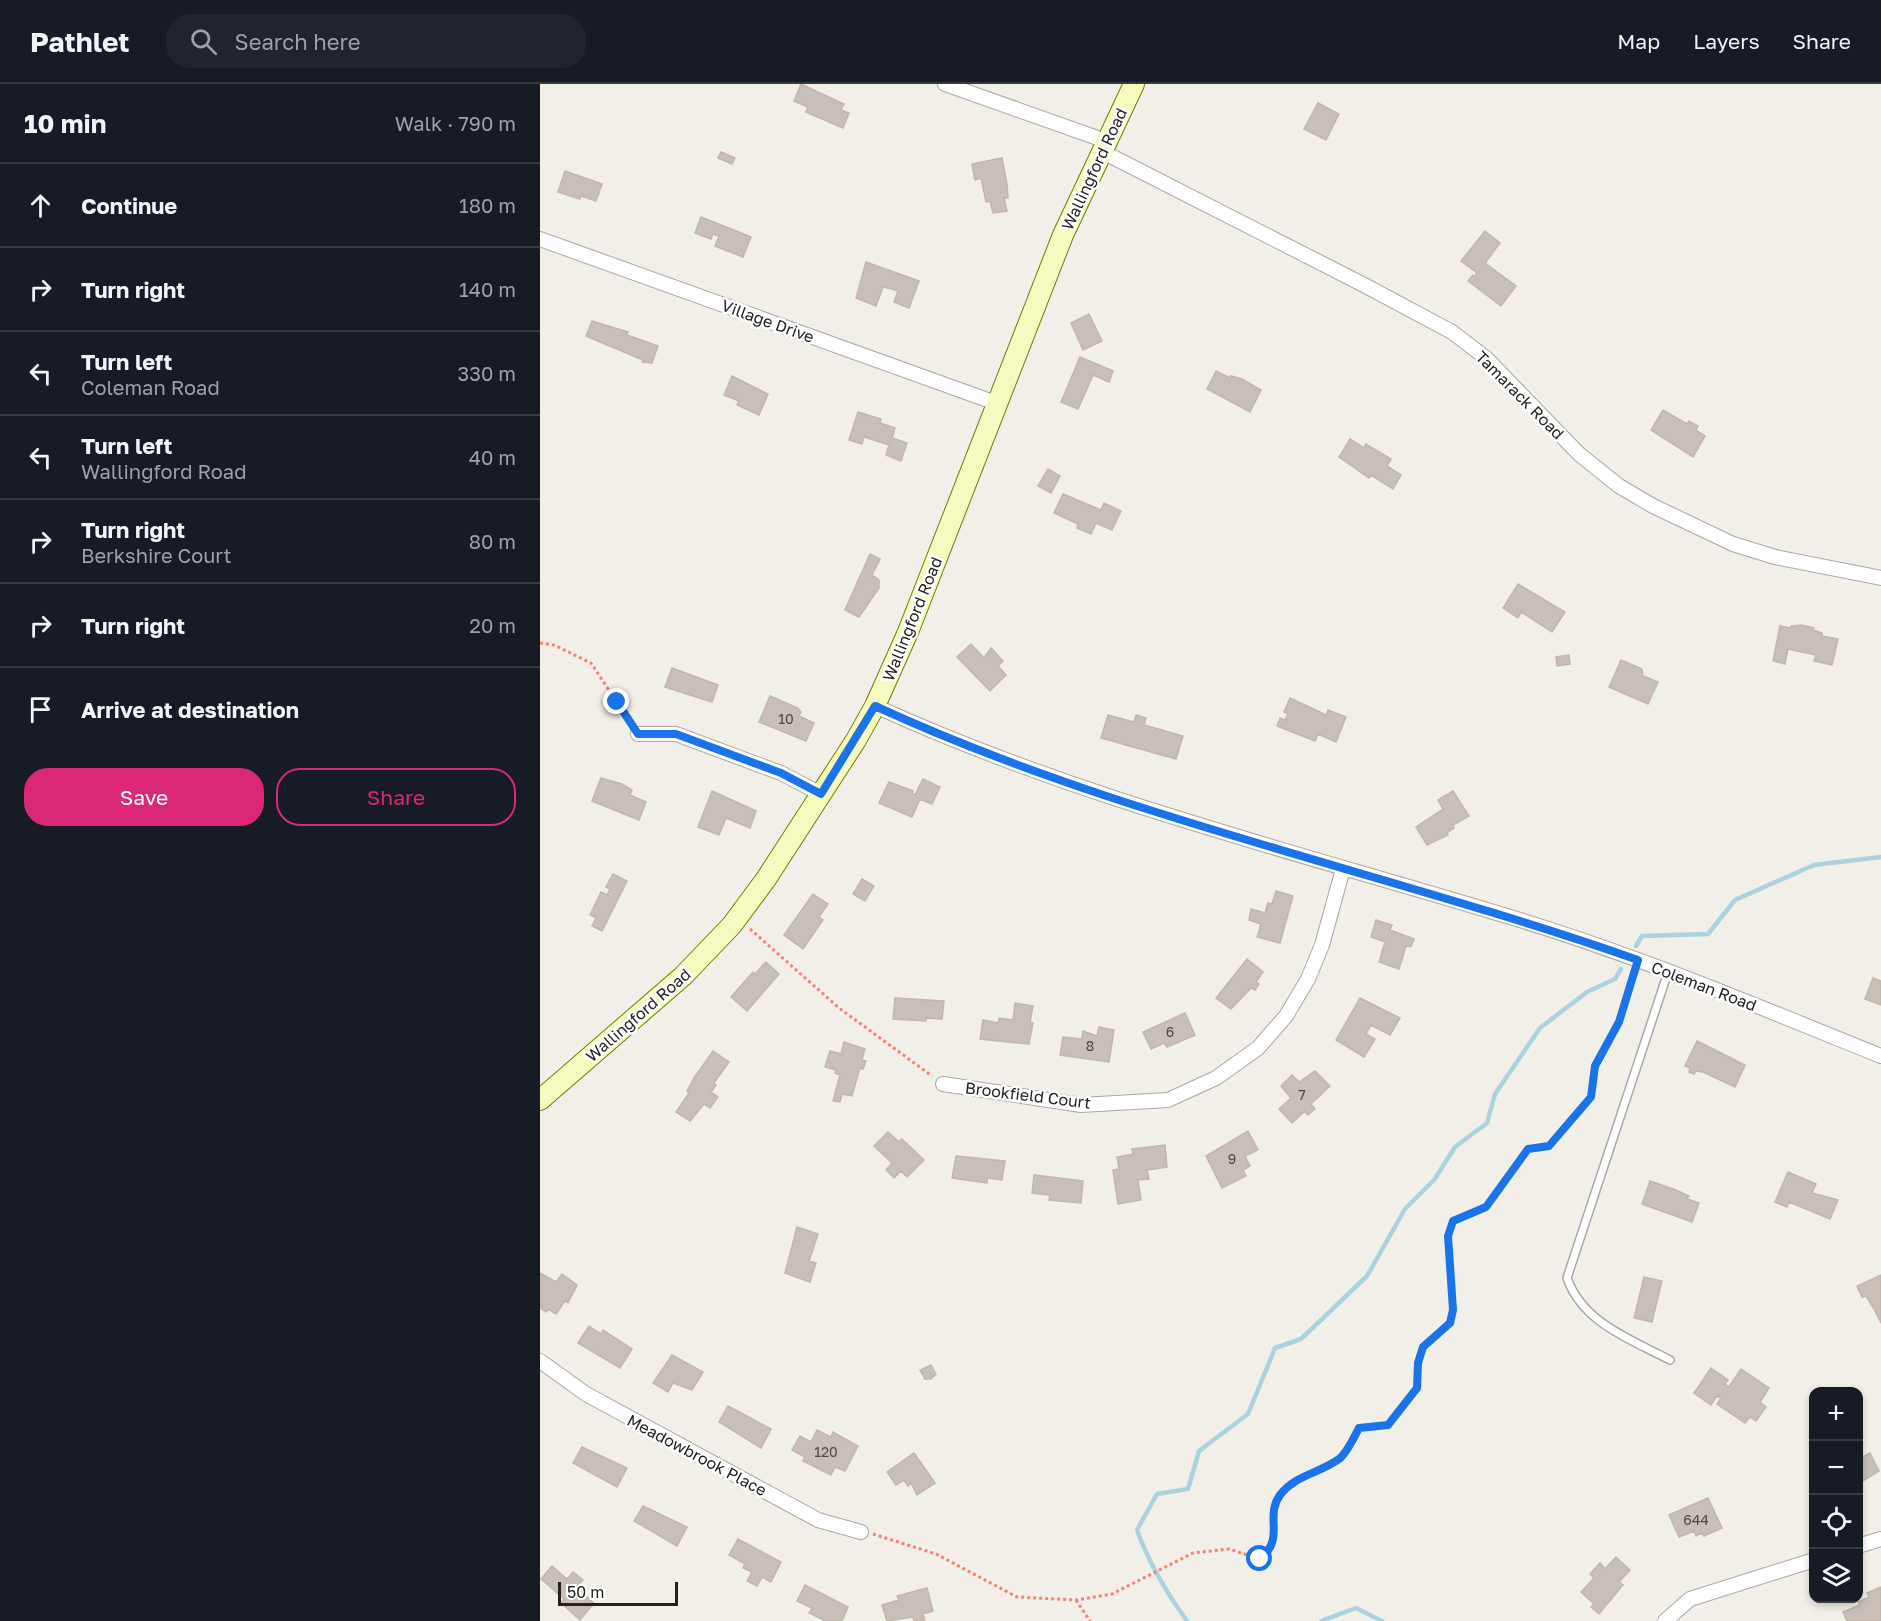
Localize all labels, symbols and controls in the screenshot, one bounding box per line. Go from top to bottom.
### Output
search box [166,14,586,68]
text: Pathlet [30,25,130,58]
icon: search [187,25,220,58]
text: Search here [235,28,361,55]
text: Map [1617,28,1660,54]
text: Layers [1693,28,1760,54]
text: Share [1793,28,1851,54]
street label: Wallingford Road [1057,105,1131,233]
text: 10 min [24,108,106,139]
text: Walk · 790 m [395,111,516,135]
icon: ahead [24,189,57,222]
text: Continue [81,192,177,219]
text: 180 m [459,193,516,217]
icon: right [24,273,57,306]
text: Turn right [81,276,185,303]
text: 140 m [459,277,516,301]
street label: Village Drive [719,295,817,347]
street label: Tamarack Road [1472,347,1568,443]
text: Turn left [81,348,172,375]
icon: left [24,357,57,390]
text: 330 m [458,361,516,385]
text: Coleman Road [81,375,220,399]
text: Turn left [81,432,172,459]
icon: left [24,441,57,474]
text: 40 m [469,445,516,469]
text: Wallingford Road [81,459,246,483]
text: Turn right [81,516,185,543]
icon: right [24,525,57,558]
text: 80 m [469,529,516,553]
text: Berkshire Court [81,543,231,567]
street label: Wallingford Road [878,554,946,684]
icon: right [24,609,57,642]
text: Turn right [81,612,185,639]
text: 20 m [469,613,516,637]
route end [603,688,629,714]
icon: arrive [24,693,57,726]
text: Arrive at destination [81,696,299,723]
house number: 10 [778,710,794,727]
button: Save [24,768,264,826]
button: Share [276,768,516,826]
street label: Coleman Road [1649,957,1759,1015]
street label: Wallingford Road [581,964,695,1066]
house number: 6 [1166,1023,1174,1040]
house number: 8 [1086,1037,1094,1054]
street label: Brookfield Court [964,1077,1092,1113]
house number: 7 [1298,1086,1306,1103]
house number: 9 [1228,1150,1236,1167]
map controls [1809,1387,1863,1603]
button: + [1809,1387,1863,1441]
street label: Meadowbrook Place [624,1410,770,1500]
button: − [1809,1441,1863,1495]
house number: 120 [814,1443,838,1460]
button: locate [1809,1495,1863,1549]
house number: 644 [1683,1511,1709,1528]
route start [1246,1545,1272,1571]
button: layers [1809,1549,1863,1603]
scale bar [558,1579,678,1606]
text: 50 m [567,1582,604,1602]

